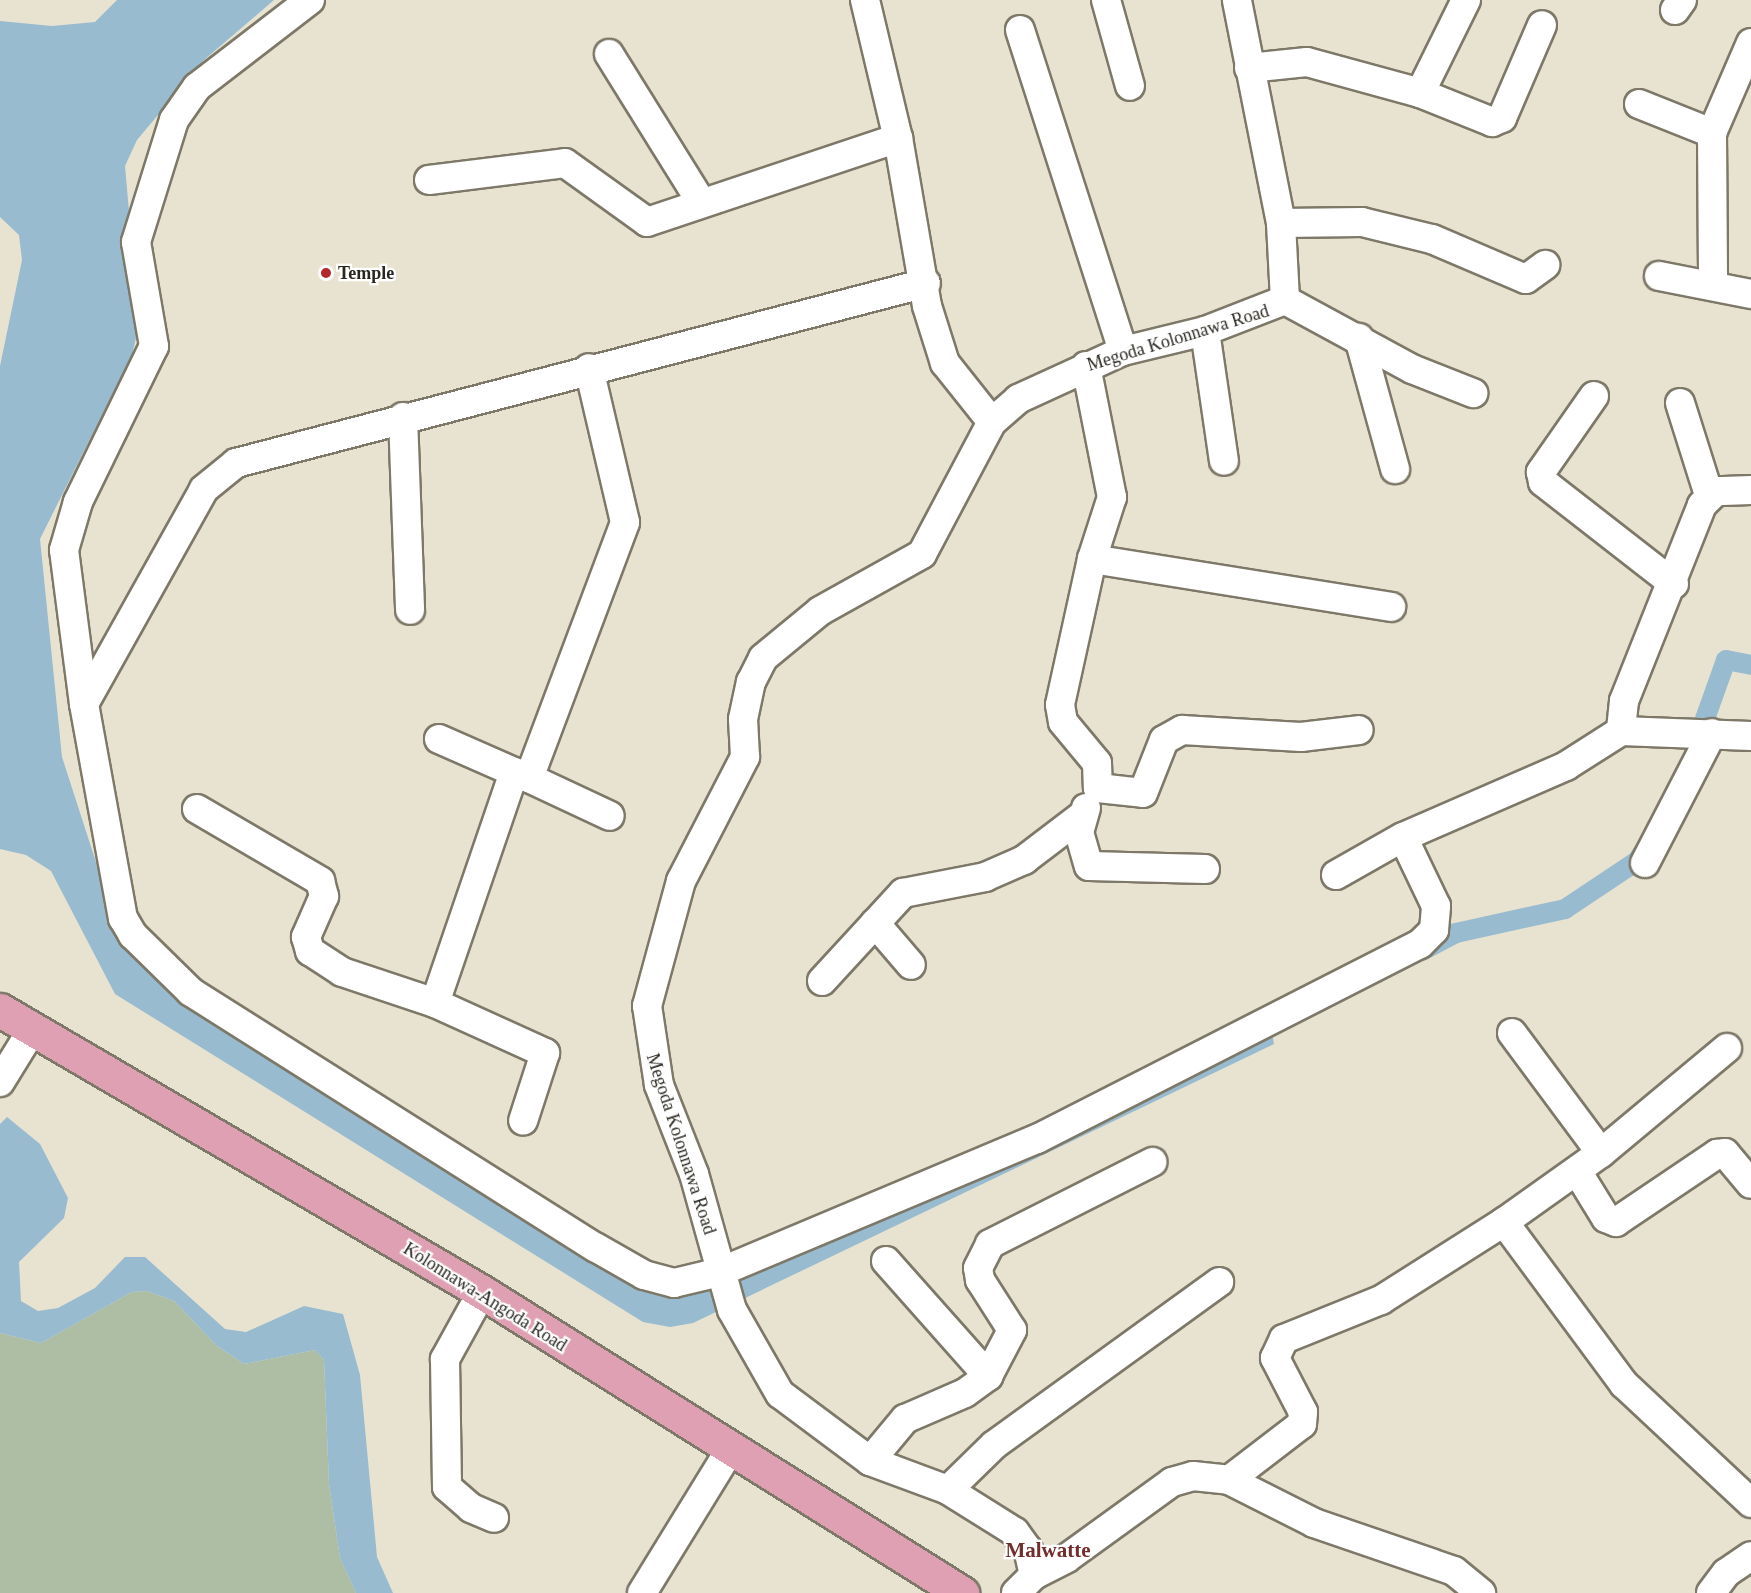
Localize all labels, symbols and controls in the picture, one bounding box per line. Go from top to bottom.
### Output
place label: Temple [338,262,394,284]
marker: Temple [319,266,333,280]
street label: Megoda Kolonnawa Road [1084,300,1272,376]
street label: Megoda Kolonnawa Road [642,1051,720,1237]
street label: Kolonnawa-Angoda Road [399,1238,571,1356]
district label: Malwatte [1005,1537,1091,1563]

